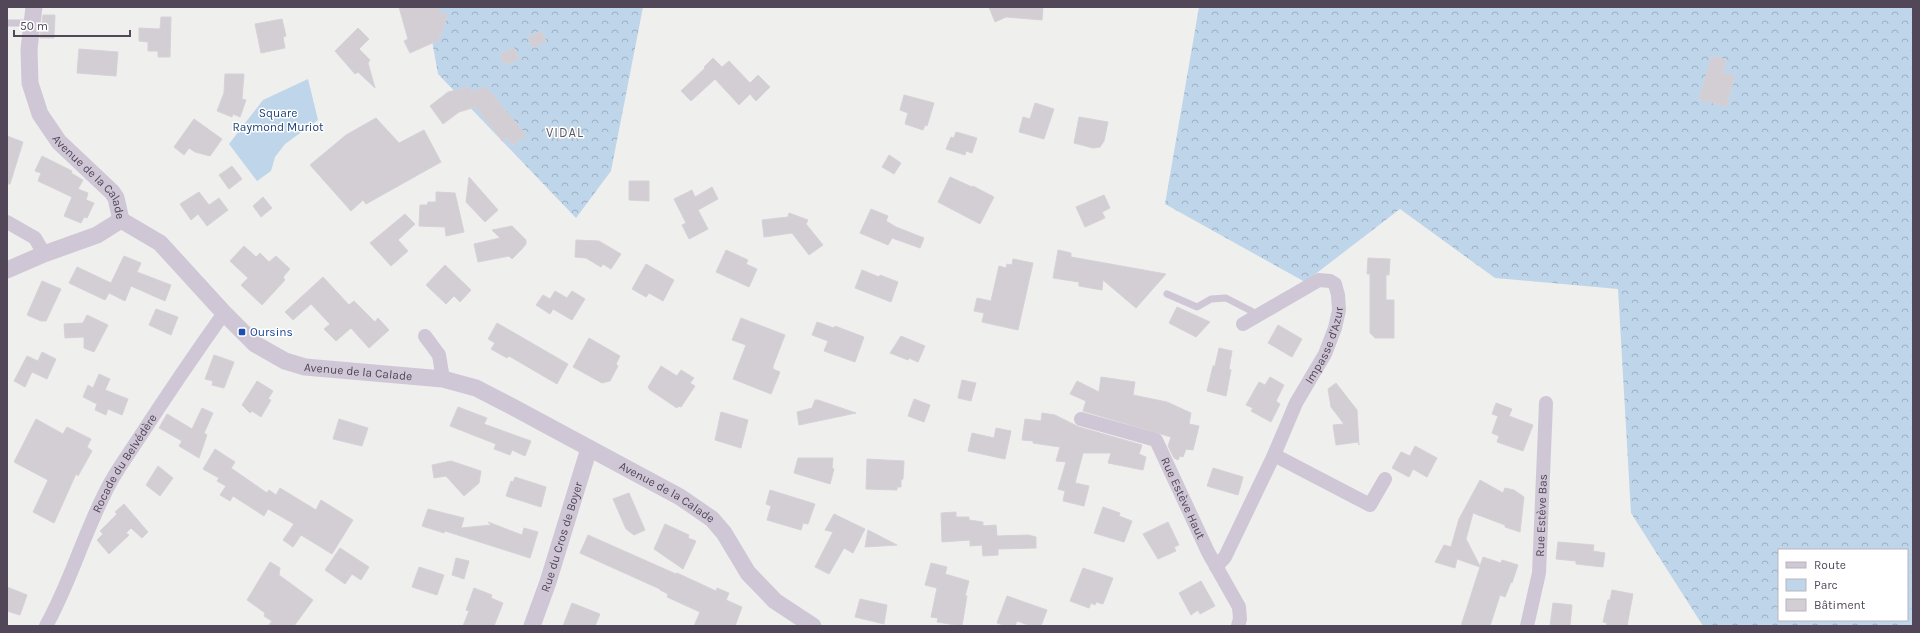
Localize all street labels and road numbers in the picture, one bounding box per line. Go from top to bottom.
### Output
street label: Avenue de la Calade [49,132,128,221]
street label: Impasse d'Azur [1302,306,1346,386]
street label: Avenue de la Calade [303,360,413,383]
street label: Rocade du Belvédère [89,411,160,515]
street label: Rue Estève Haut [1158,455,1208,542]
street label: Avenue de la Calade [617,459,717,526]
street label: Rue Estève Bas [1533,474,1550,557]
street label: Rue du Cros de Boyer [538,479,586,594]

